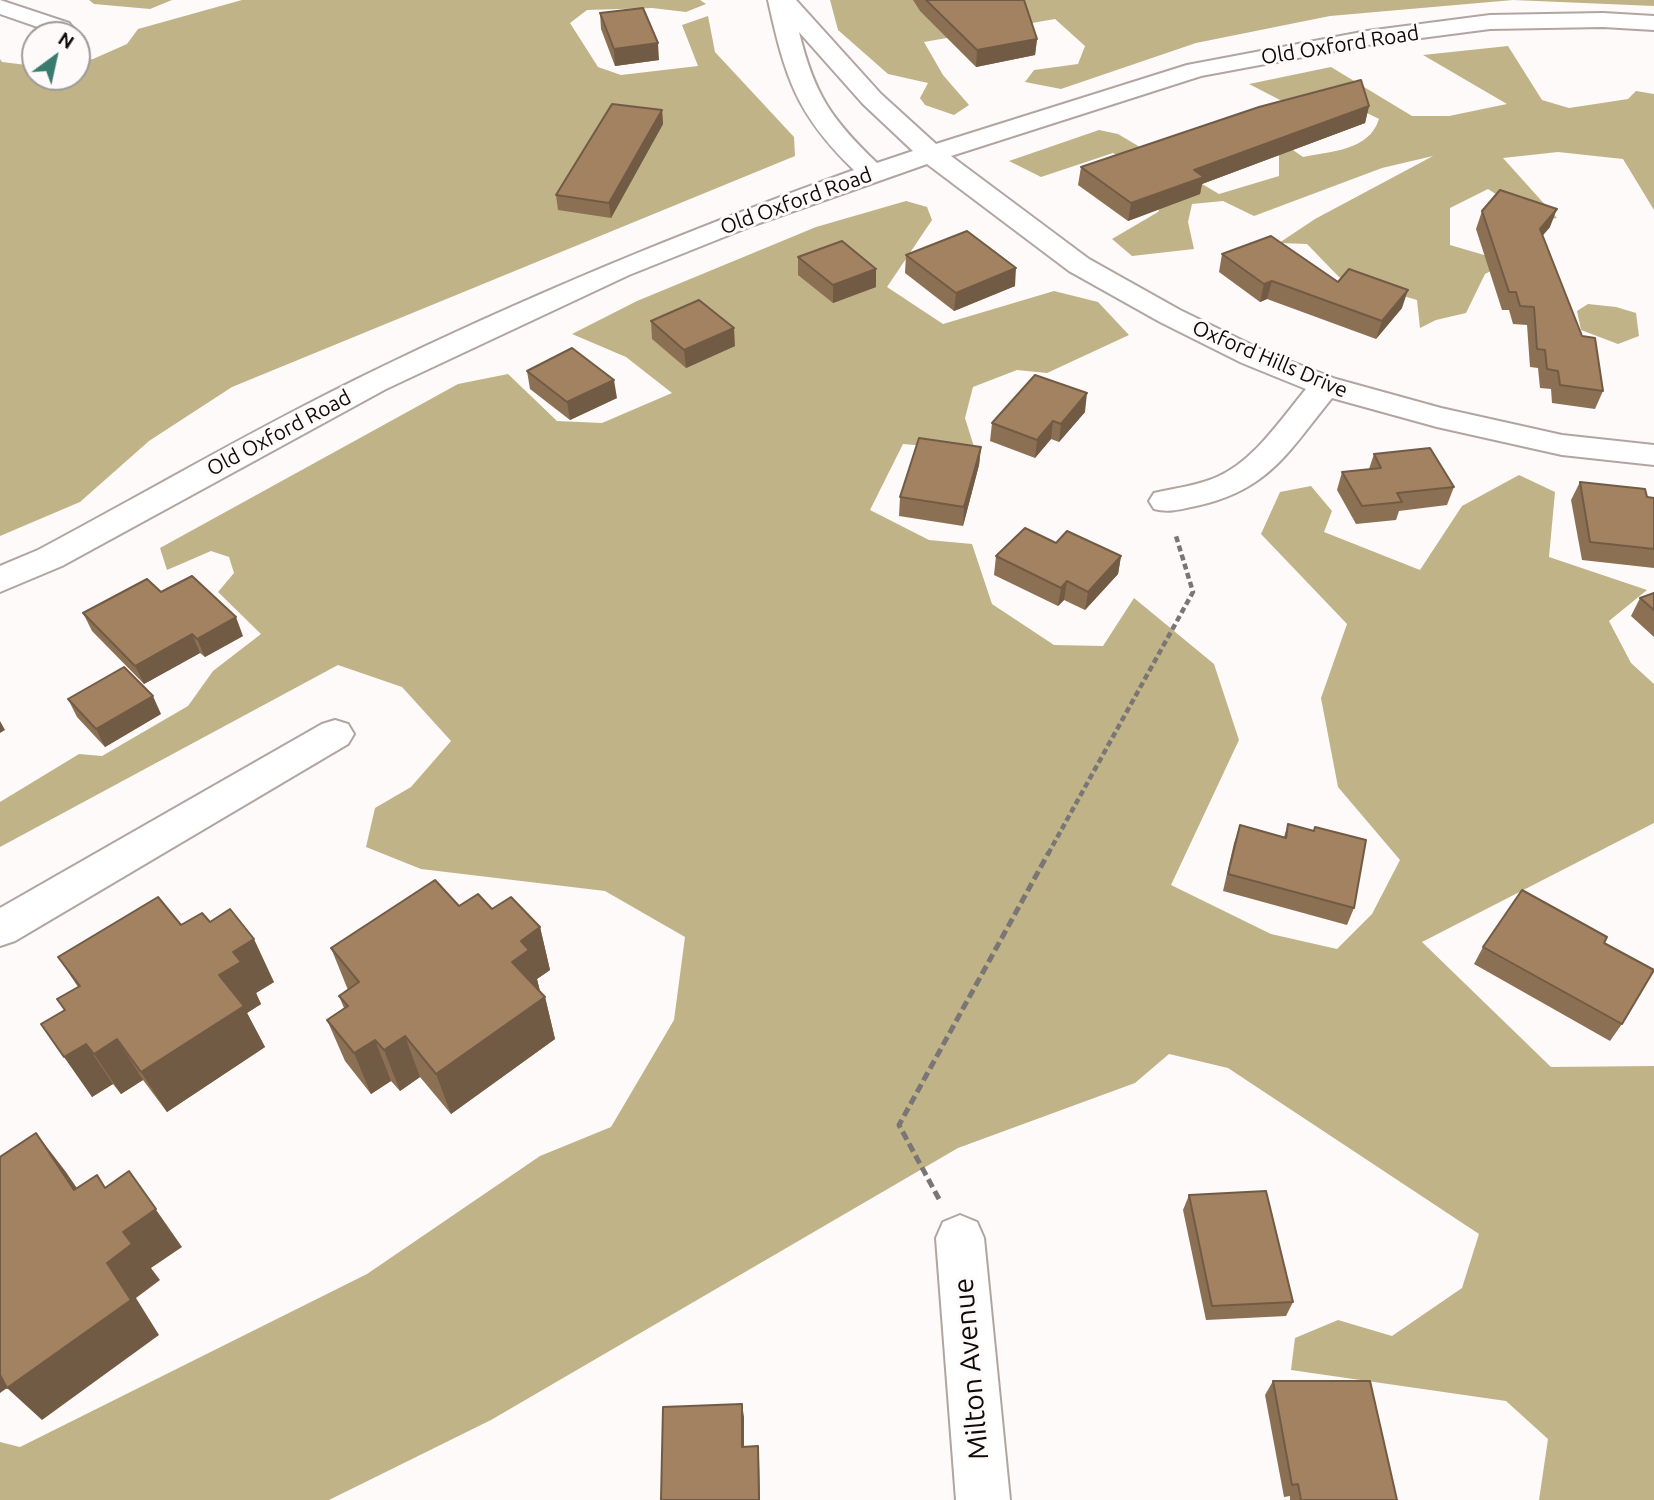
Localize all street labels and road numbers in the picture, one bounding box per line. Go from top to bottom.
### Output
street label: Old Oxford Road [1259,20,1421,70]
street label: Old Oxford Road [717,162,875,240]
street label: Oxford Hills Drive [1188,315,1352,403]
street label: Old Oxford Road [203,384,355,482]
street label: Milton Avenue [946,1277,996,1461]

